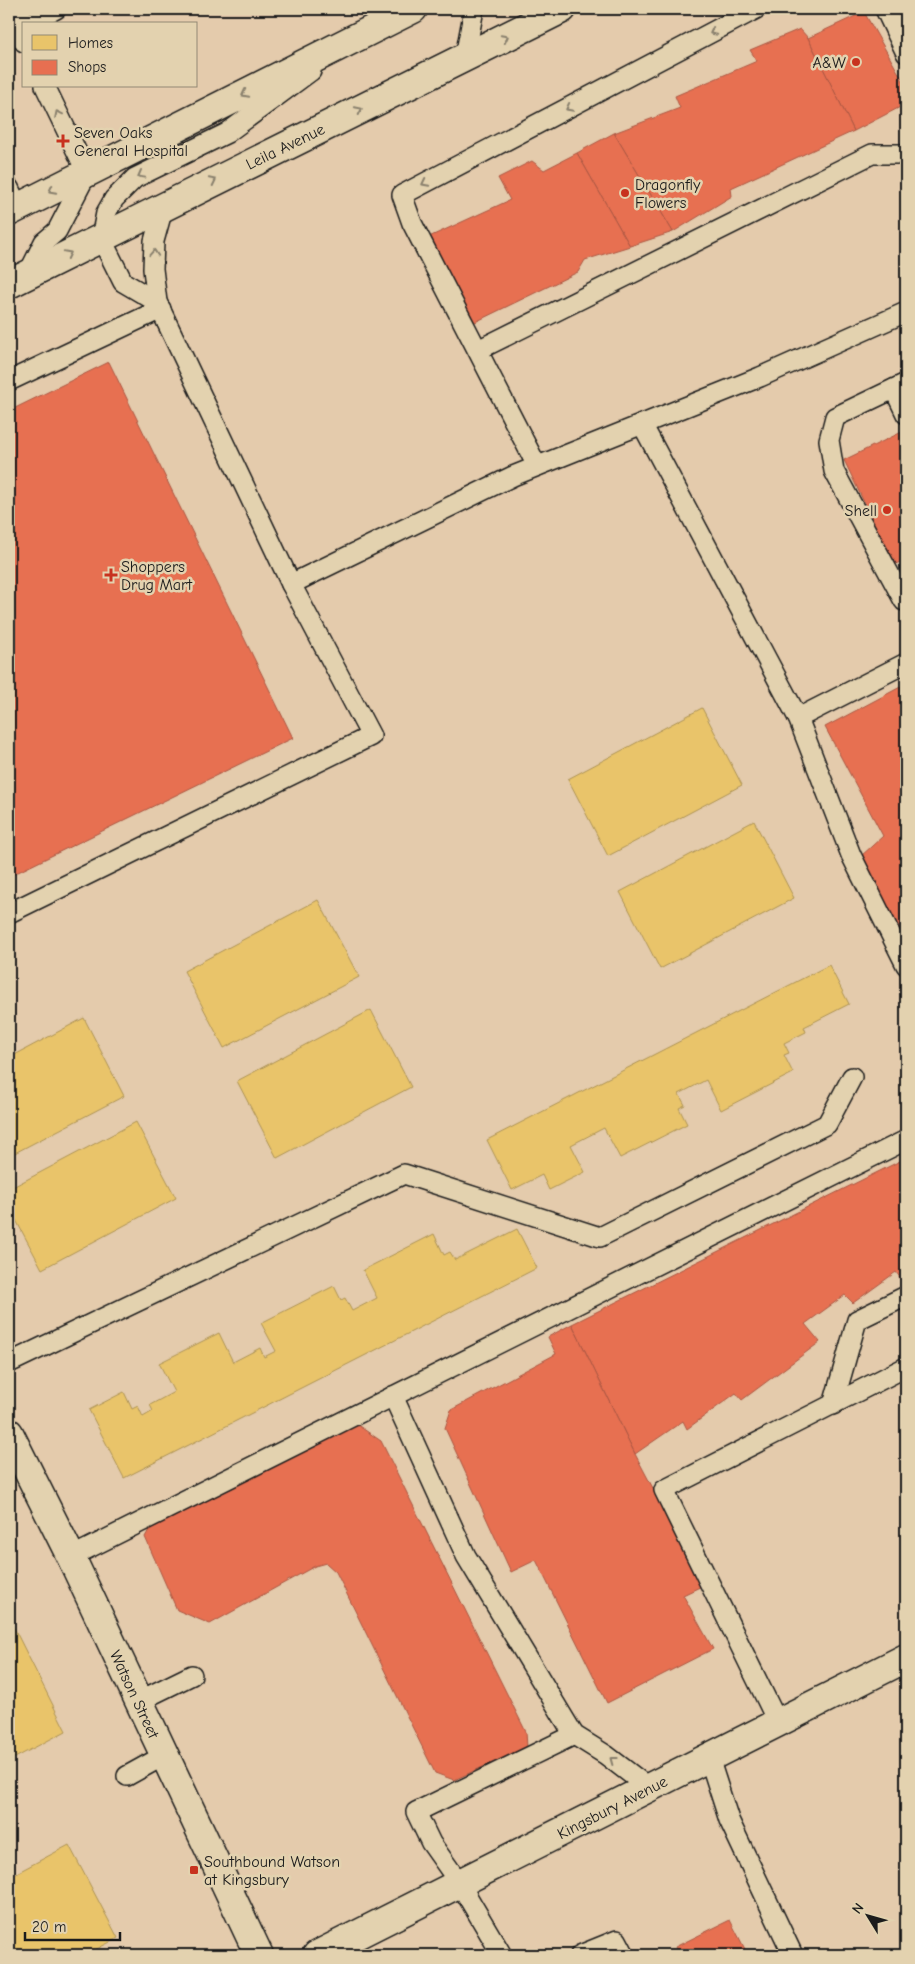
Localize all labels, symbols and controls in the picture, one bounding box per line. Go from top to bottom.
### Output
legend [22,22,198,88]
one-way arrow [709,26,718,36]
text: Homes [68,34,113,52]
one-way arrow [499,34,508,44]
place label: A&W [813,54,846,72]
marker: A&W [850,56,862,68]
text: Shops [68,58,106,76]
one-way arrow [241,88,250,98]
one-way arrow [565,102,574,112]
one-way arrow [354,105,363,116]
one-way arrow [54,110,65,119]
street label: Leila Avenue [243,120,328,174]
place label: Seven Oaks General Hospital [74,124,188,160]
marker: Seven Oaks General Hospital [56,134,70,148]
one-way arrow [138,169,147,179]
place label: Dragonfly Flowers [635,176,701,212]
one-way arrow [208,177,217,187]
one-way arrow [421,177,430,187]
one-way arrow [49,184,58,194]
marker: Dragonfly Flowers [619,187,631,199]
one-way arrow [148,249,159,257]
one-way arrow [63,250,72,260]
place label: Shell [845,502,877,520]
marker: Shell [881,504,893,516]
place label: Shoppers Drug Mart [121,558,192,594]
marker: Shoppers Drug Mart [105,569,117,581]
street label: Watson Street [106,1648,162,1742]
one-way arrow [610,1758,619,1766]
street label: Kingsbury Avenue [555,1772,670,1843]
place label: Southbound Watson at Kingsbury [204,1853,340,1889]
marker: Southbound Watson at Kingsbury [188,1864,200,1876]
north arrow [842,1892,892,1942]
text: N [848,1900,868,1917]
scale bar [25,1909,120,1941]
text: 20 m [32,1918,66,1936]

